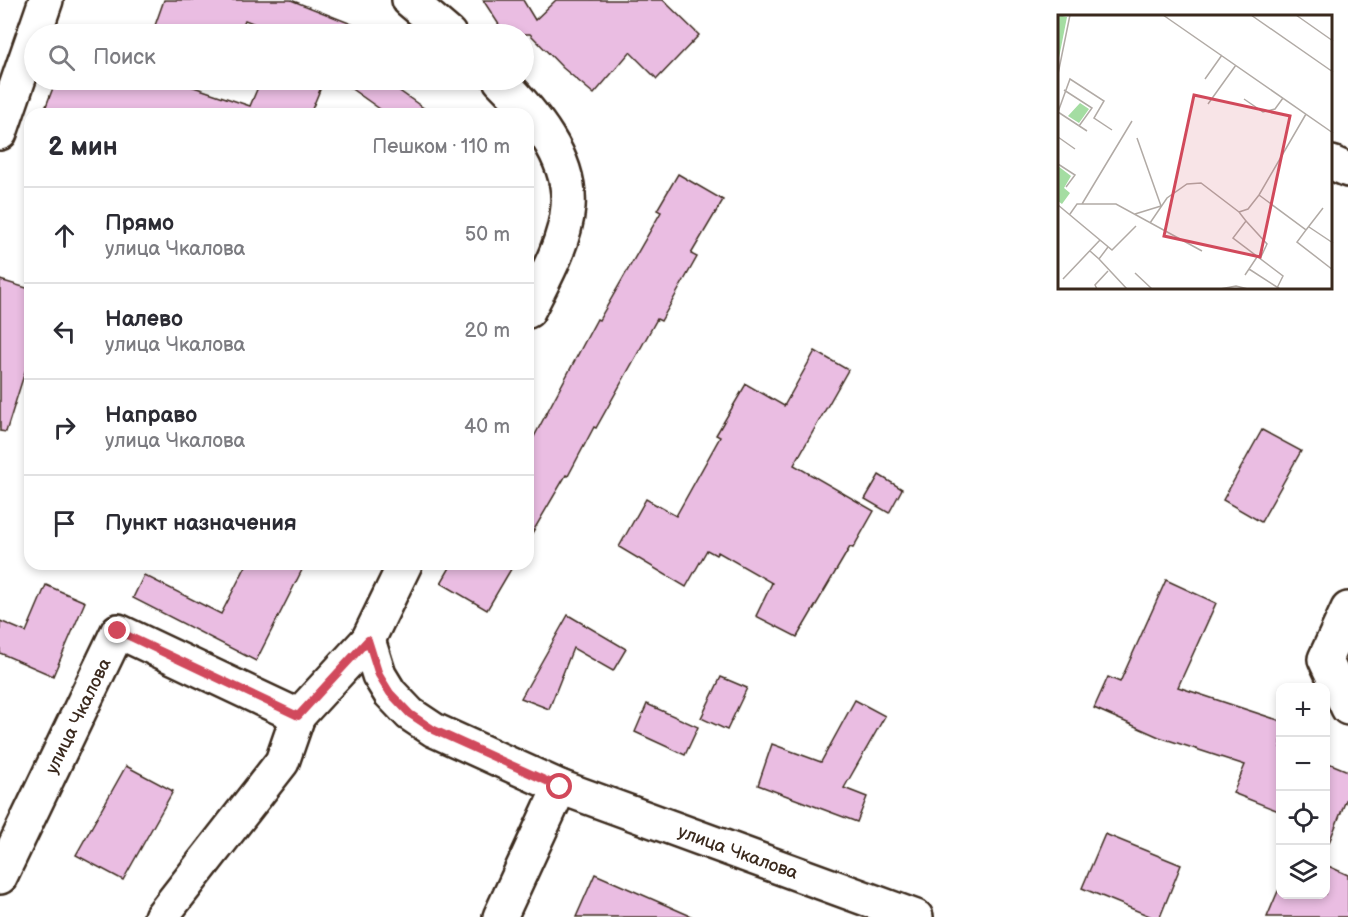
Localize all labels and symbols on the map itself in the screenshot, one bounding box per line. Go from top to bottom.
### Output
inset map [1058,15,1333,290]
route end [104,617,130,643]
street label: улица Чкалова [41,655,116,778]
route start [546,773,572,799]
street label: улица Чкалова [675,821,801,884]

